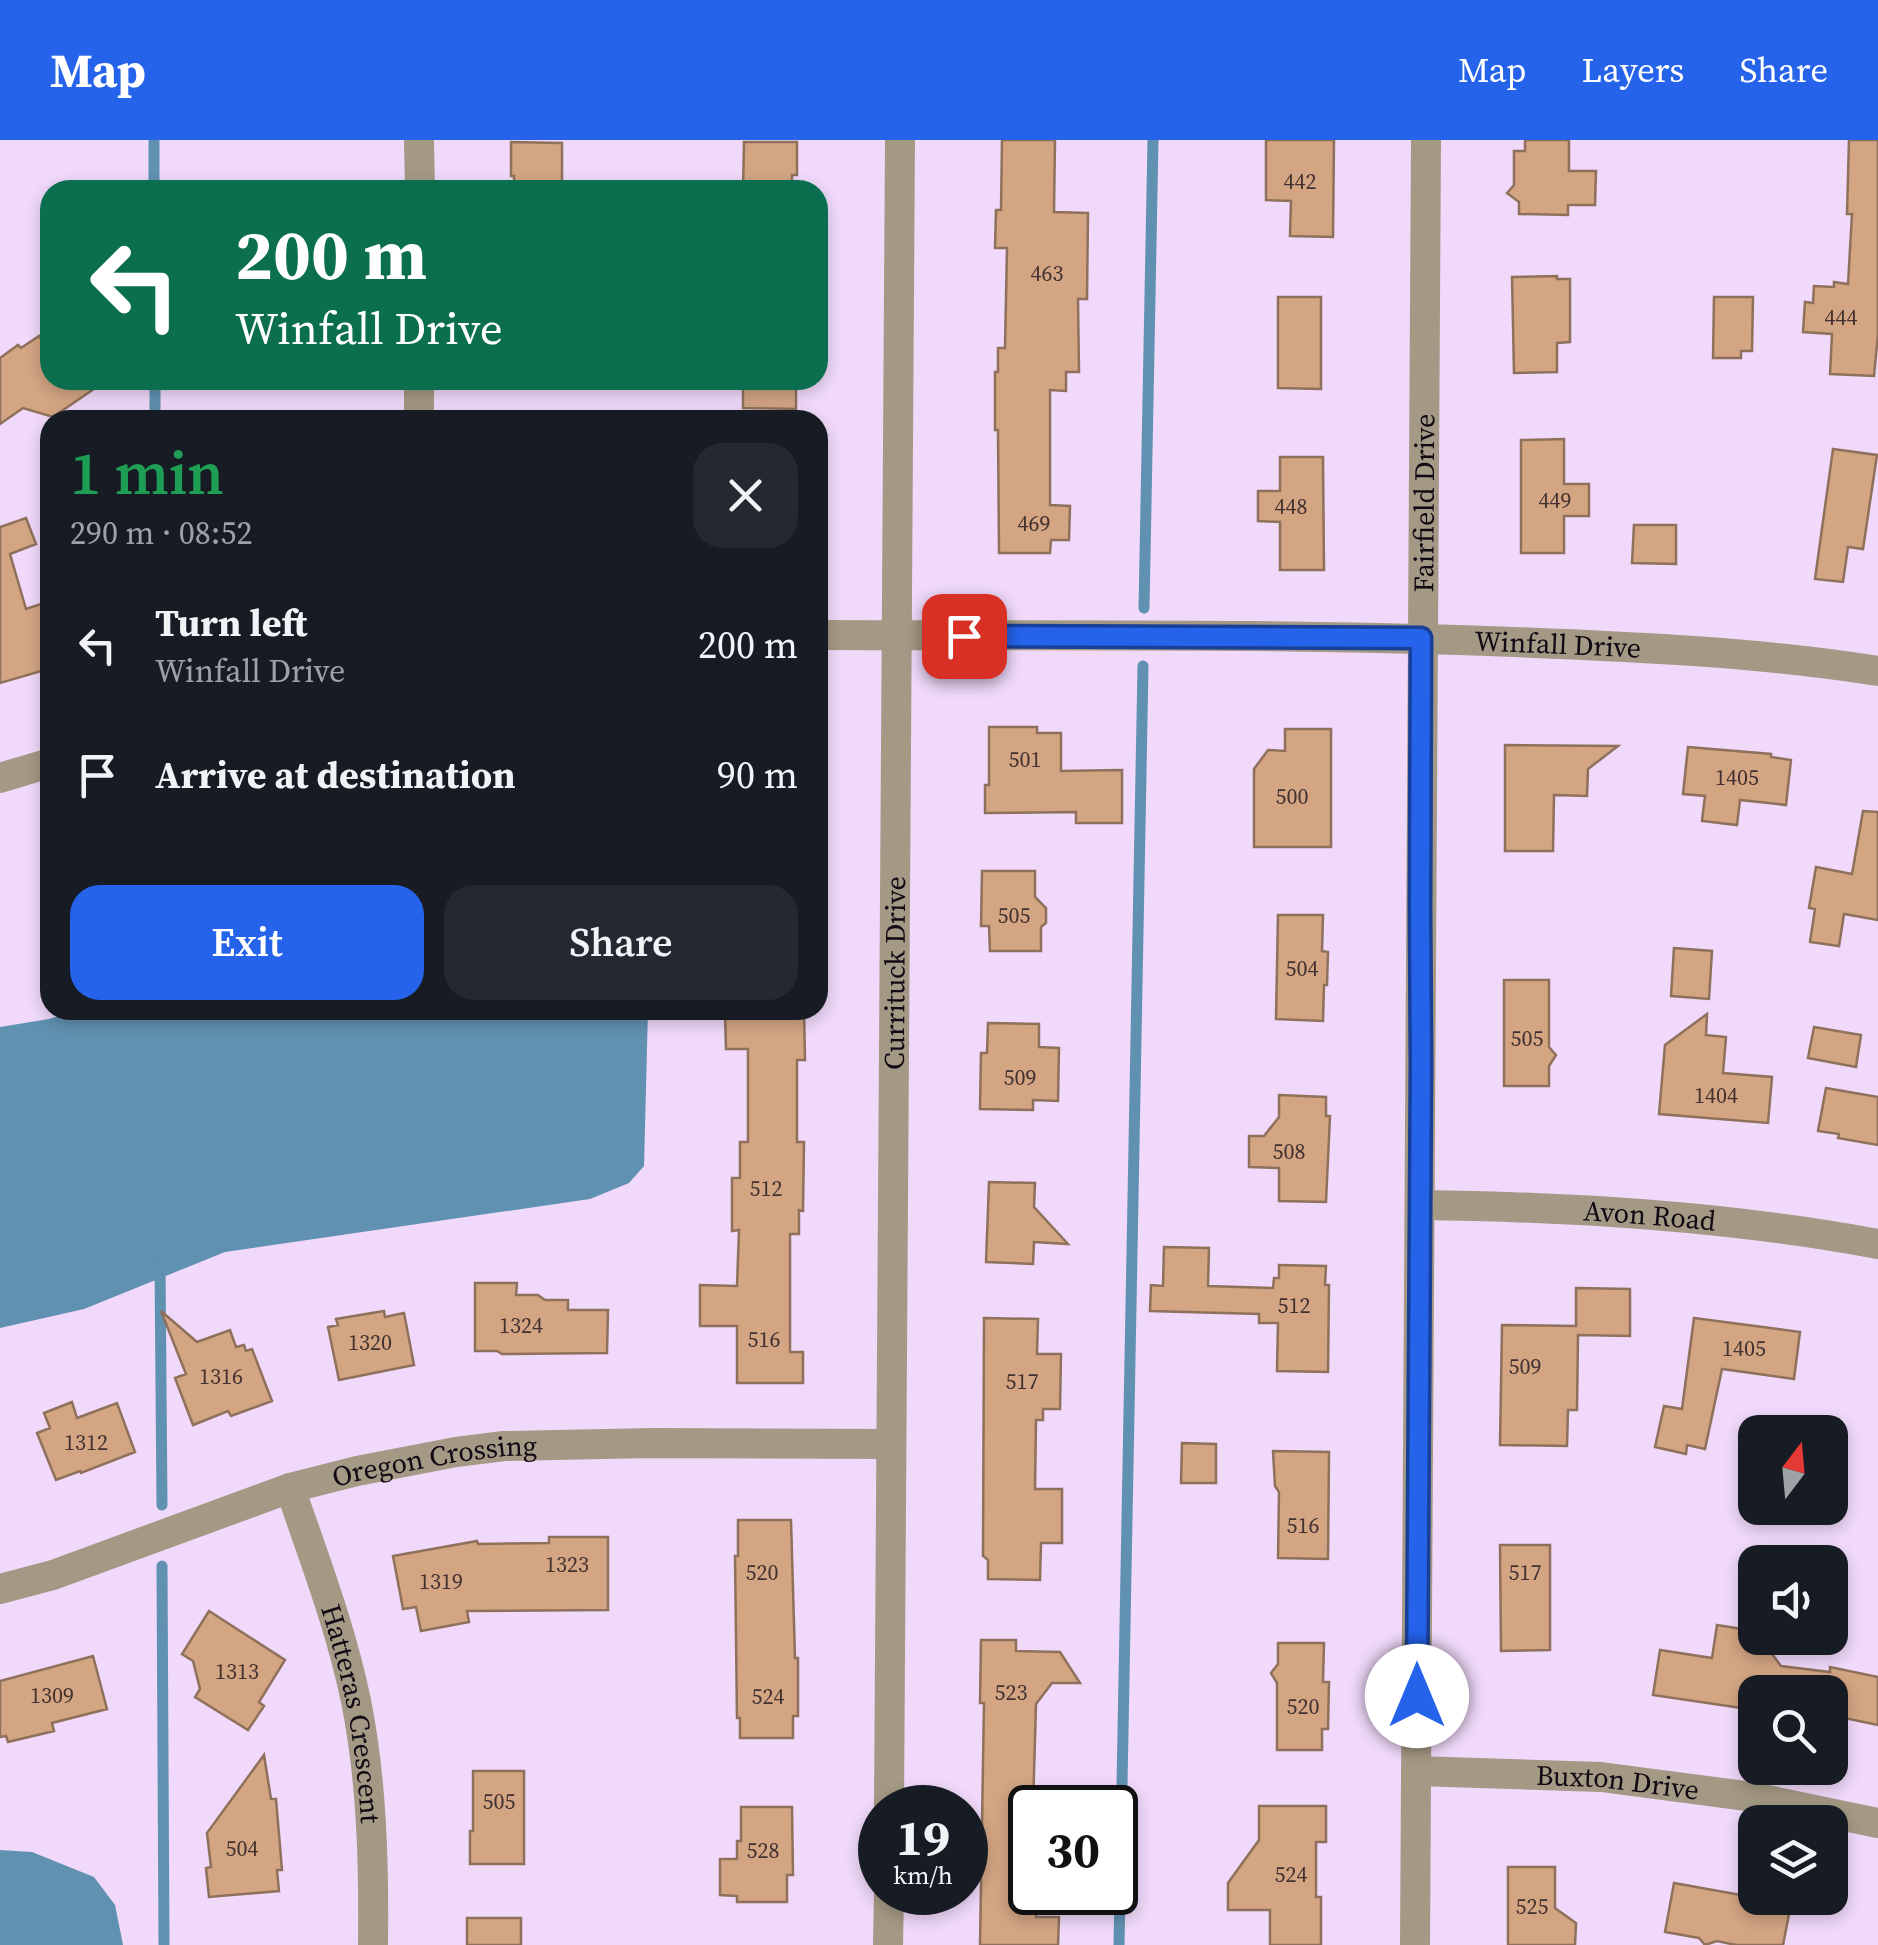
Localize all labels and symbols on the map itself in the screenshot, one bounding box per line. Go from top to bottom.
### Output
house number: 442 [1283,166,1317,196]
house number: 463 [1030,258,1064,288]
house number: 444 [1824,302,1858,332]
street label: Fairfield Drive [1404,413,1443,593]
house number: 449 [1538,485,1572,515]
house number: 448 [1274,491,1308,521]
house number: 469 [1017,508,1051,538]
pin [922,594,1007,679]
street label: Winfall Drive [1474,622,1642,667]
house number: 501 [1008,744,1042,774]
house number: 1405 [1715,762,1759,792]
house number: 500 [1275,781,1309,811]
street label: Currituck Drive [875,876,914,1070]
house number: 505 [997,900,1031,930]
house number: 504 [1285,953,1319,983]
house number: 505 [1510,1023,1544,1053]
house number: 509 [1003,1062,1037,1092]
house number: 1404 [1694,1080,1738,1110]
house number: 508 [1272,1136,1306,1166]
house number: 512 [749,1173,783,1203]
street label: Avon Road [1582,1191,1718,1240]
house number: 512 [1277,1290,1311,1320]
house number: 1324 [499,1310,543,1340]
house number: 516 [747,1324,781,1354]
house number: 1320 [348,1327,392,1357]
house number: 1405 [1722,1333,1766,1363]
house number: 509 [1508,1351,1542,1381]
house number: 1316 [199,1361,243,1391]
house number: 517 [1005,1366,1039,1396]
north arrow [1738,1415,1848,1525]
street label: Oregon Crossing [328,1426,538,1496]
house number: 1312 [64,1427,108,1457]
house number: 516 [1286,1510,1320,1540]
house number: 1323 [545,1549,589,1579]
house number: 520 [745,1557,779,1587]
house number: 517 [1508,1557,1542,1587]
house number: 1319 [419,1566,463,1596]
street label: Hatteras Crescent [312,1599,390,1825]
position arrow [1365,1644,1469,1748]
house number: 1313 [215,1656,259,1686]
house number: 523 [994,1677,1028,1707]
house number: 1309 [30,1680,74,1710]
house number: 524 [751,1681,785,1711]
house number: 520 [1286,1691,1320,1721]
street label: Buxton Drive [1535,1756,1701,1809]
speed limit sign: 30 [1008,1785,1138,1915]
house number: 505 [482,1786,516,1816]
house number: 504 [225,1833,259,1863]
house number: 528 [746,1835,780,1865]
house number: 524 [1274,1859,1308,1889]
house number: 525 [1515,1891,1549,1921]

